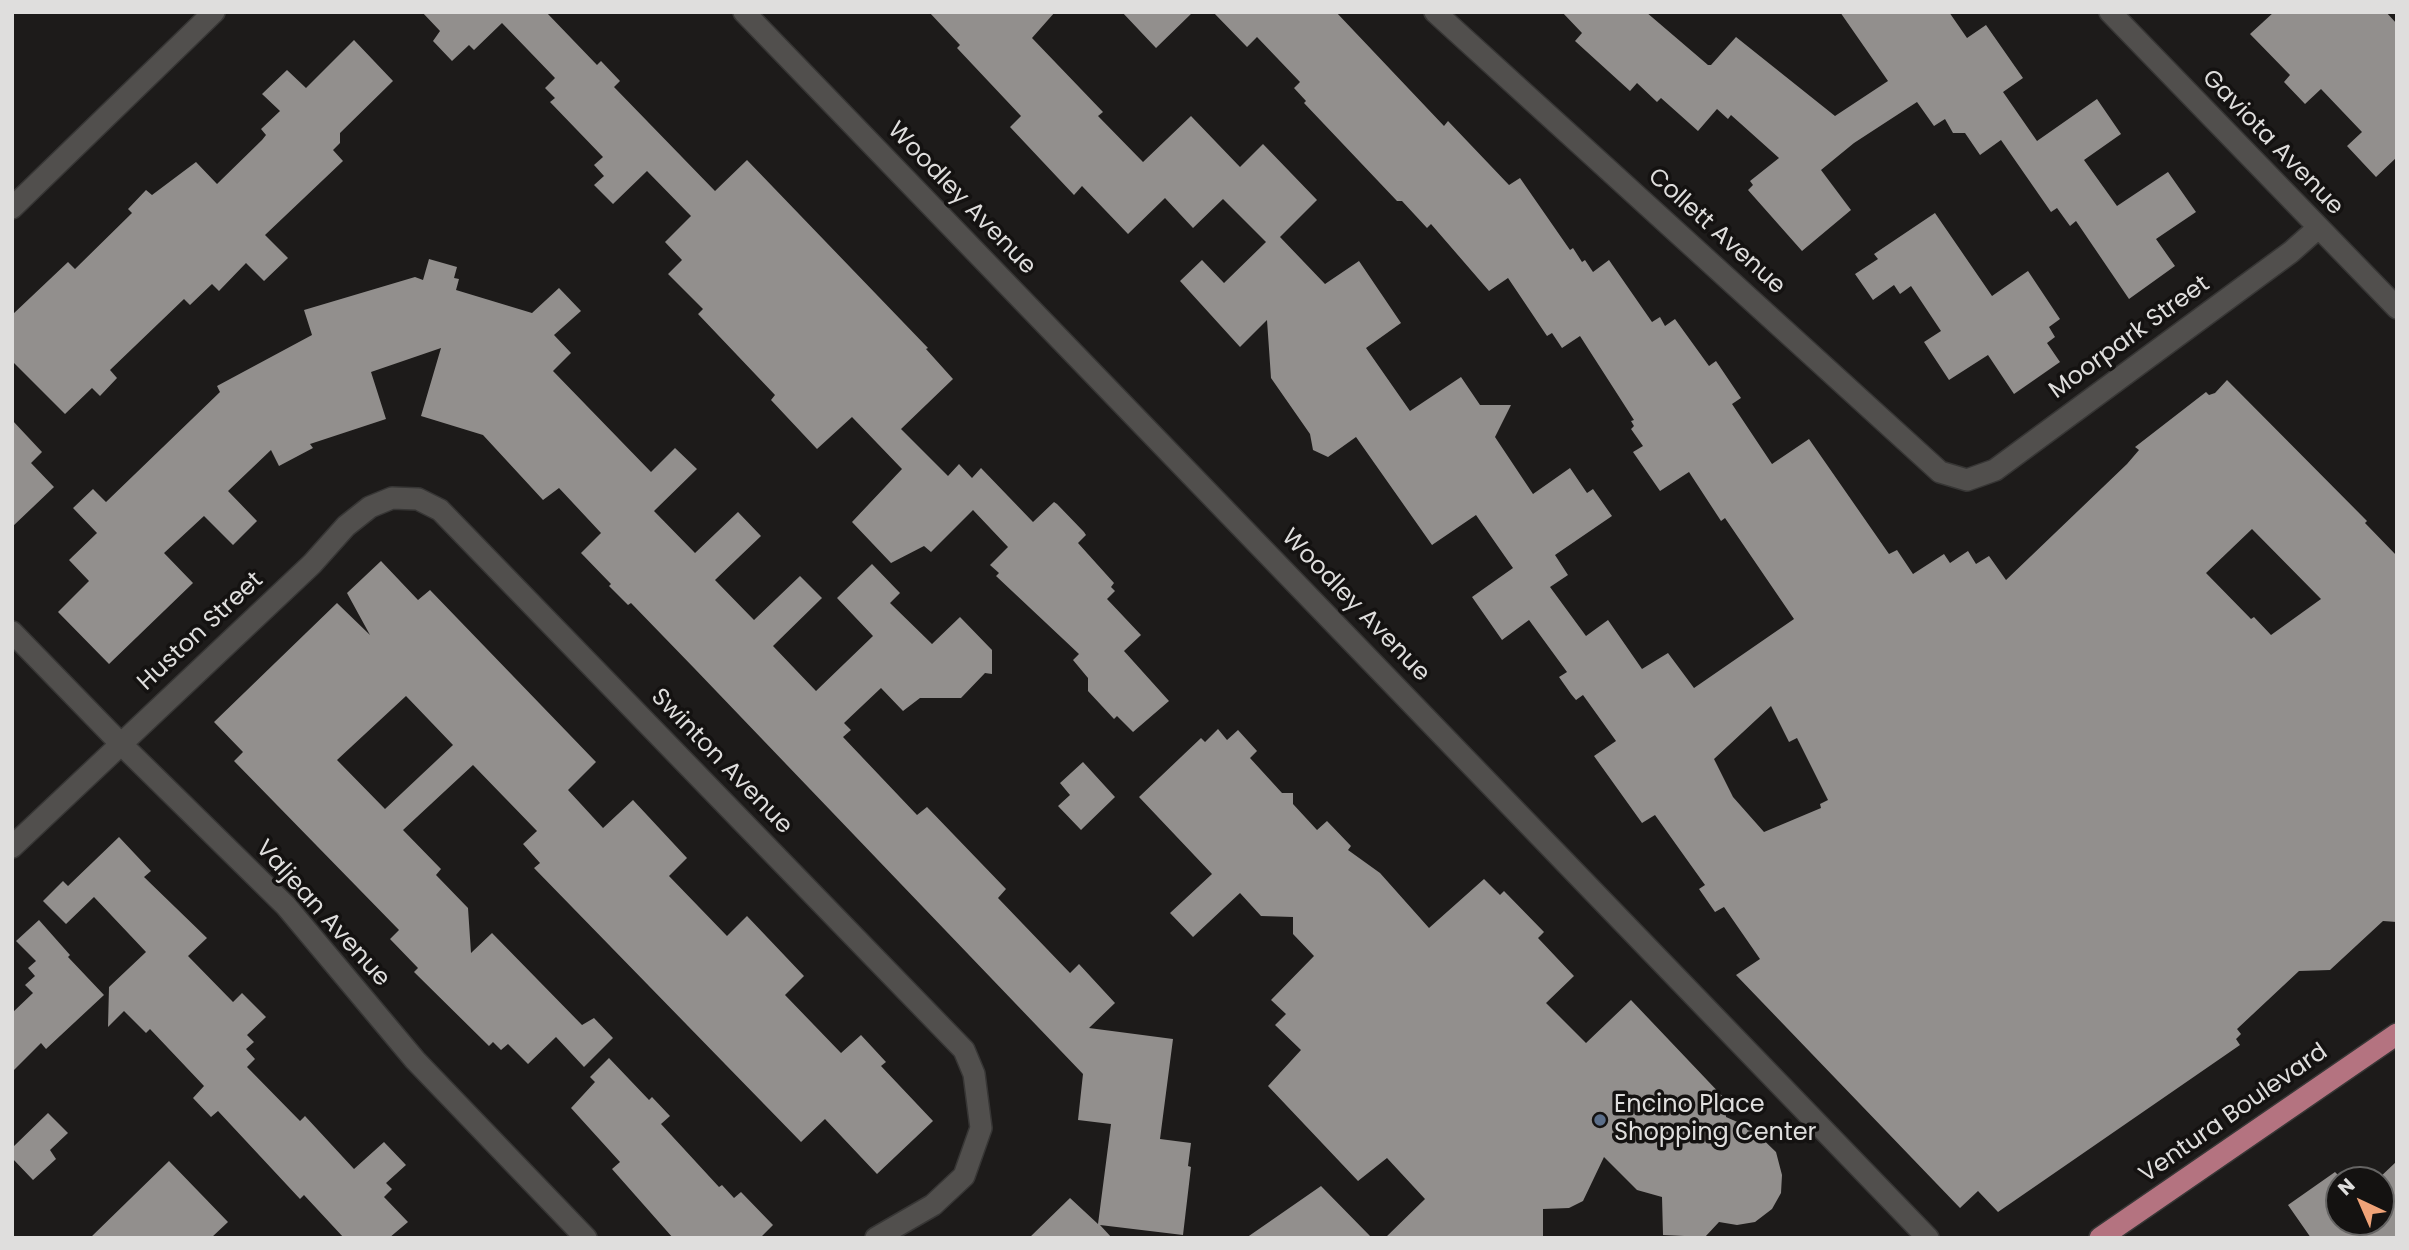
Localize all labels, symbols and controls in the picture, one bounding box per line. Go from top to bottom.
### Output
street label: Gaviota Avenue [2195,64,2349,222]
street label: Woodley Avenue [881,117,1041,281]
street label: Collett Avenue [1641,163,1791,301]
street label: Moorpark Street [2044,270,2216,406]
street label: Woodley Avenue [1275,524,1435,688]
street label: Huston Street [132,567,270,697]
street label: Swinton Avenue [644,683,798,841]
street label: Valjean Avenue [249,835,395,993]
street label: Ventura Boulevard [2134,1038,2334,1190]
place label: Encino Place Shopping Center [1614,1092,1816,1148]
marker: Encino Place Shopping Center [1592,1112,1608,1128]
north arrow [2325,1166,2395,1236]
text: N [2332,1172,2361,1202]

